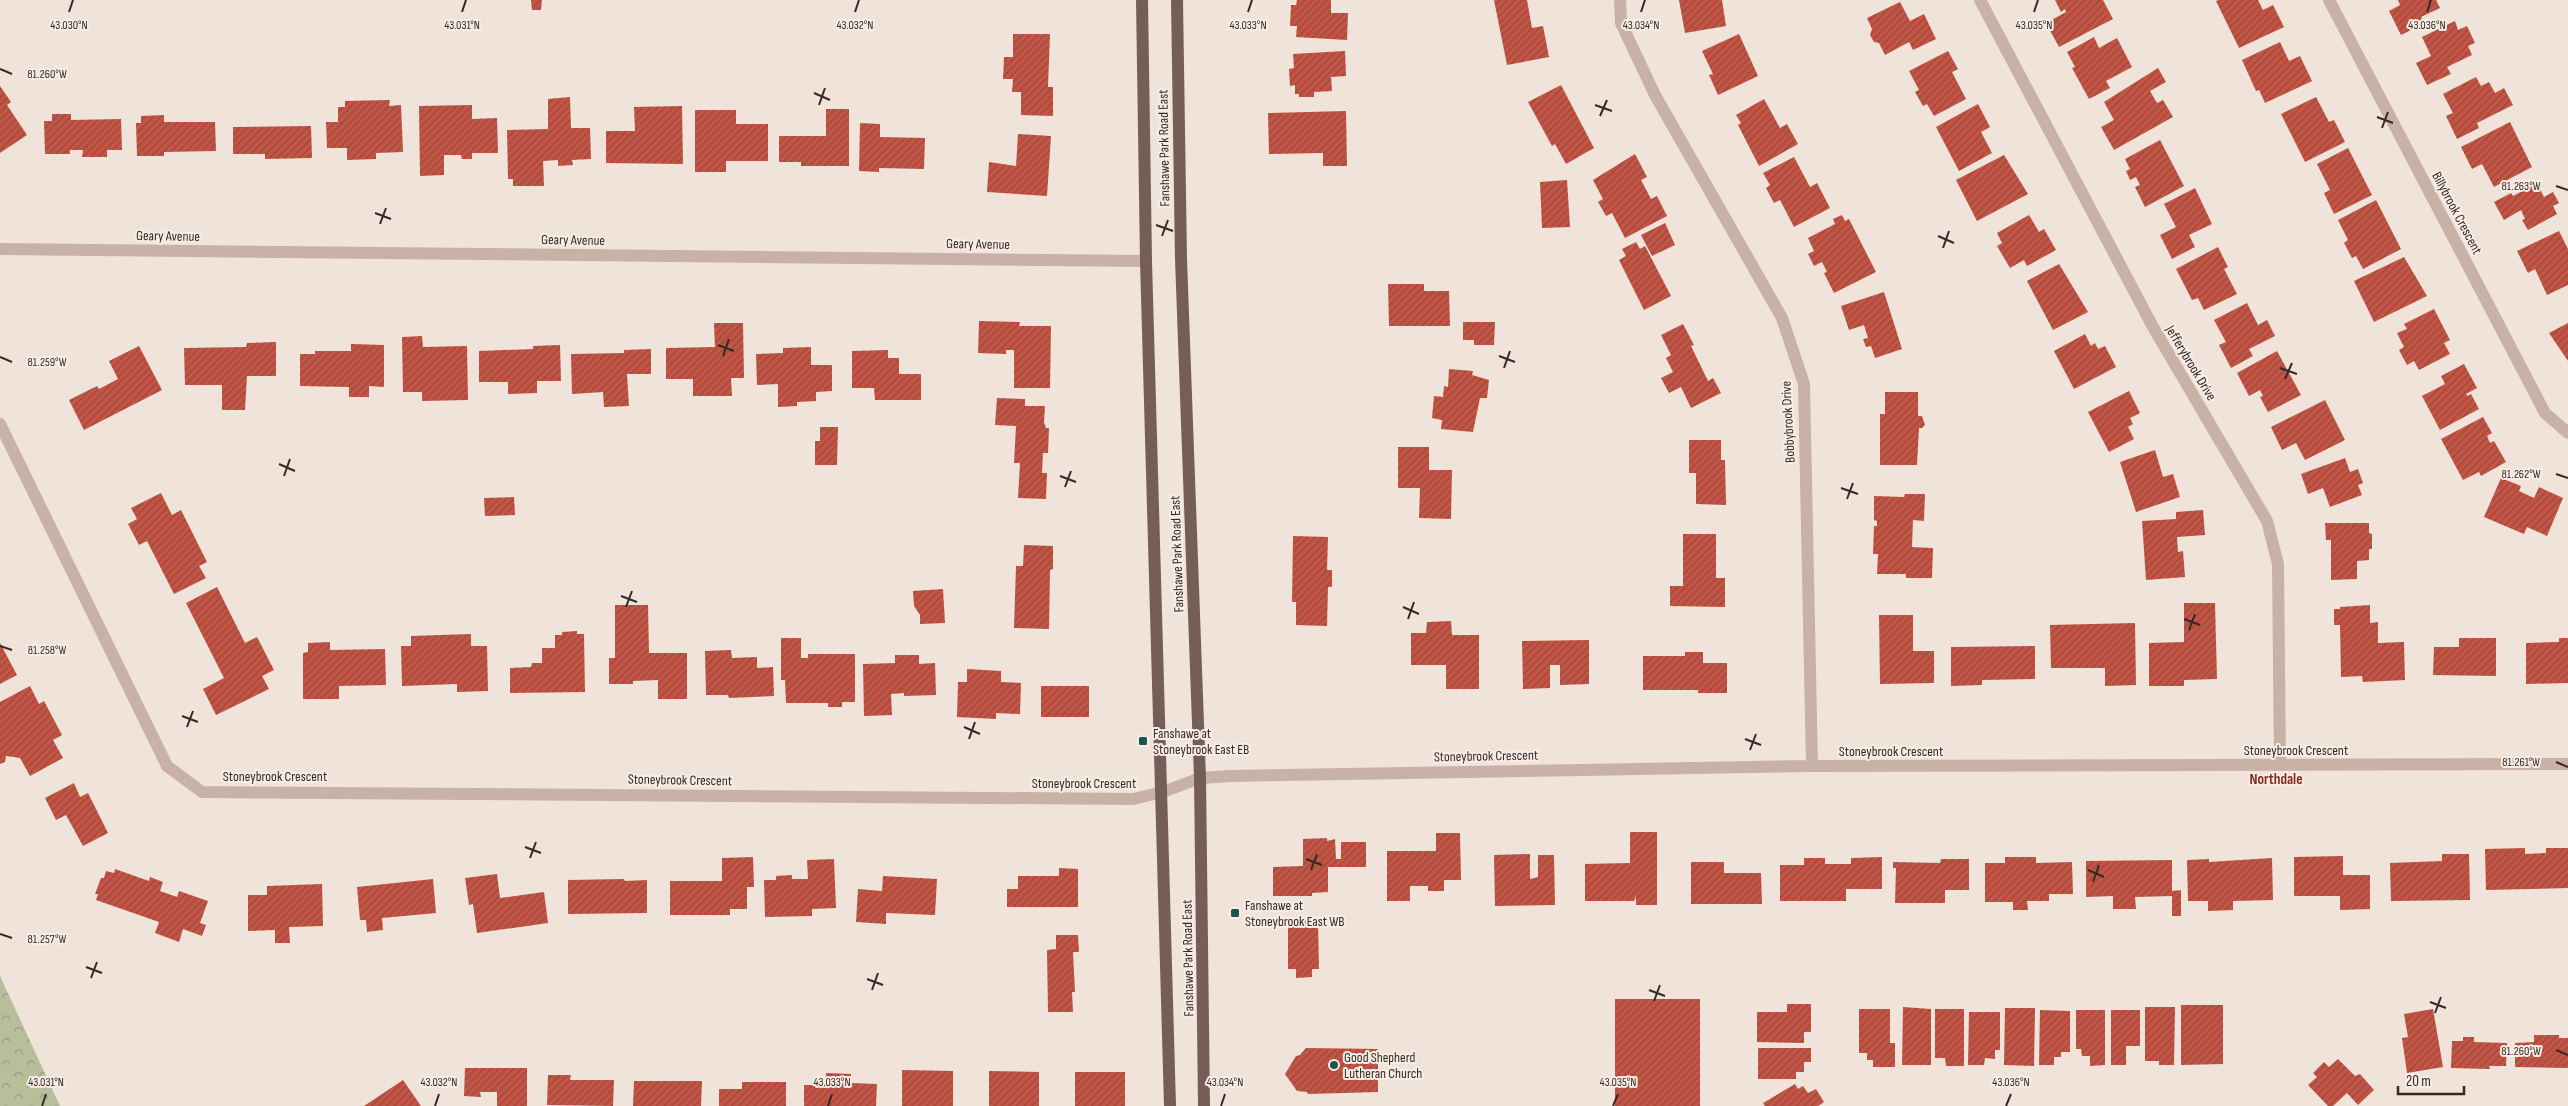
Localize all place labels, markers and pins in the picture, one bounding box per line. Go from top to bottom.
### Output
place label: Fanshawe at Stoneybrook East EB [1153,725,1249,758]
marker: Fanshawe at Stoneybrook East EB [1137,735,1149,747]
place label: Fanshawe at Stoneybrook East WB [1245,897,1345,930]
marker: Fanshawe at Stoneybrook East WB [1229,907,1241,919]
place label: Good Shepherd Lutheran Church [1344,1049,1422,1082]
marker: Good Shepherd Lutheran Church [1328,1059,1340,1071]

